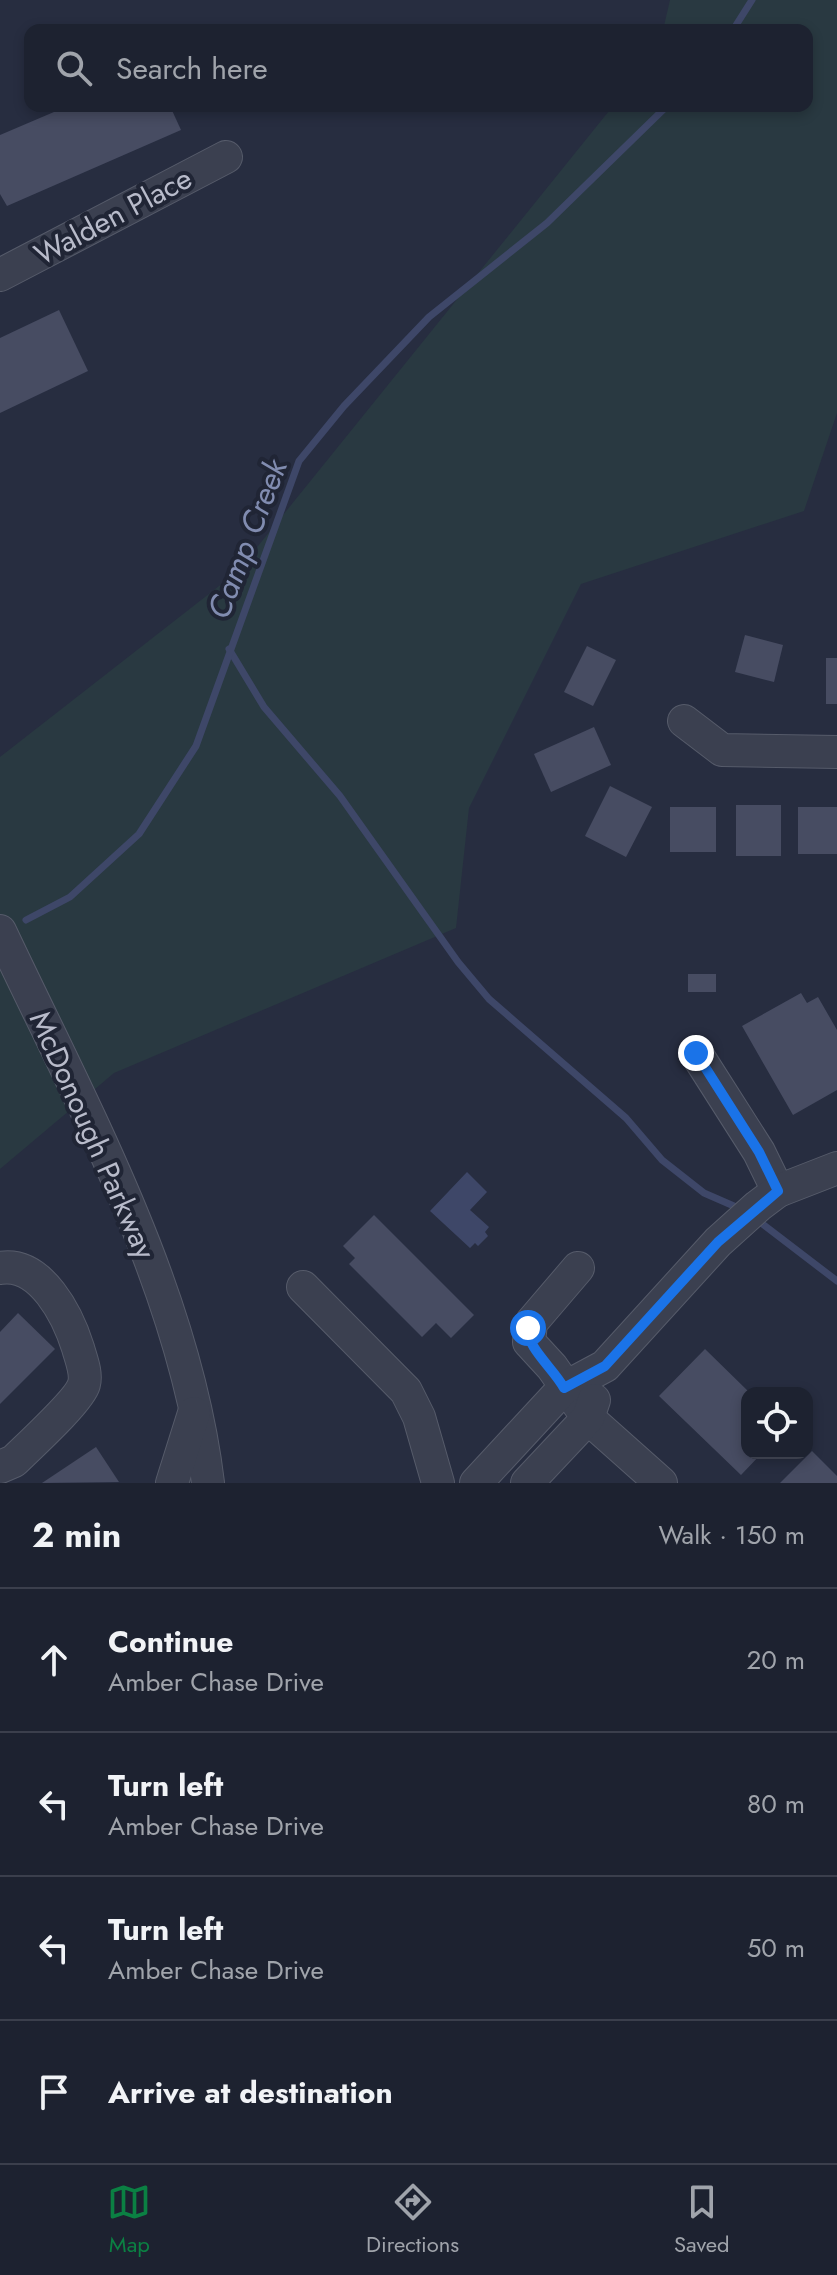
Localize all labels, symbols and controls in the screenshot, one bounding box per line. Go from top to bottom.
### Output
search box [24,24,813,112]
icon: search [52,46,96,90]
text: Search here [116,47,268,90]
street label: Walden Place [27,156,199,276]
water label: Camp Creek [195,451,299,626]
street label: McDonough Parkway [19,1004,167,1266]
route end [678,1035,714,1071]
route start [510,1310,546,1346]
map controls [741,1387,813,1459]
button: locate [741,1387,813,1459]
text: 2 min [32,1511,121,1560]
text: Walk · 150 m [658,1516,805,1554]
text: Continue [108,1620,234,1663]
icon: ahead [32,1638,76,1682]
text: 20 m [747,1641,805,1679]
text: Amber Chase Drive [108,1663,324,1701]
text: Turn left [108,1764,223,1807]
icon: left [32,1782,76,1826]
text: 80 m [747,1785,805,1823]
text: Amber Chase Drive [108,1807,324,1845]
text: Turn left [108,1908,223,1951]
icon: left [32,1926,76,1970]
text: 50 m [747,1929,805,1967]
text: Amber Chase Drive [108,1951,324,1989]
icon: arrive [32,2070,76,2114]
text: Arrive at destination [108,2071,393,2114]
tab: Map [107,2180,151,2260]
tab: Directions [366,2180,459,2260]
tab: Saved [674,2180,730,2260]

